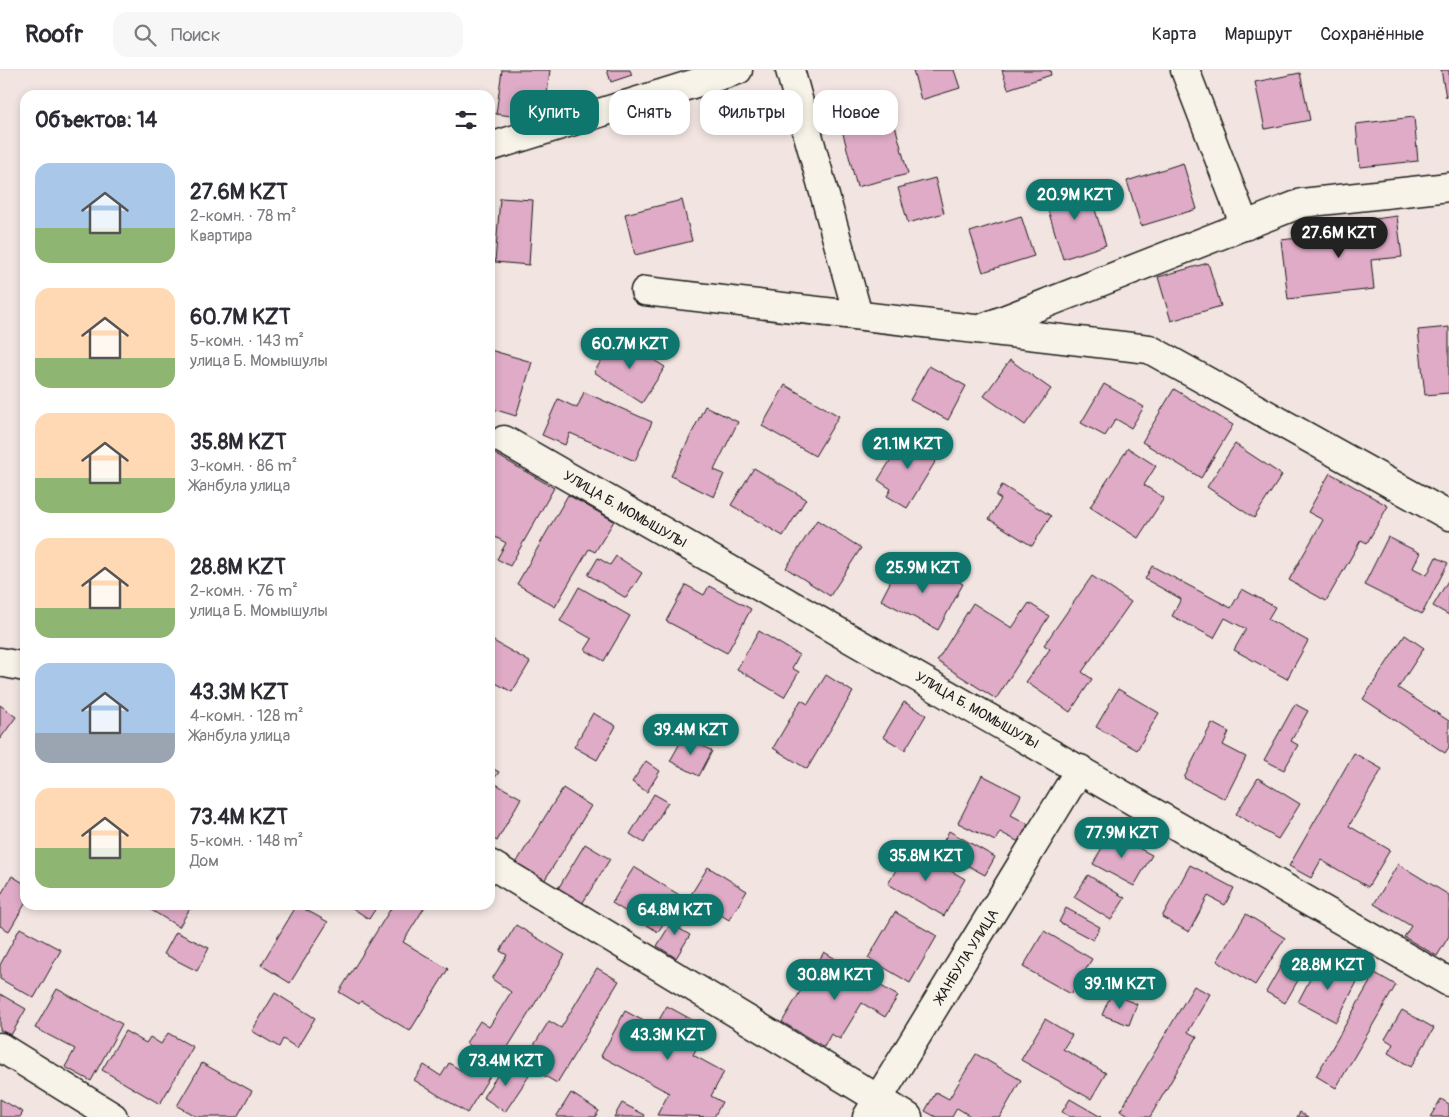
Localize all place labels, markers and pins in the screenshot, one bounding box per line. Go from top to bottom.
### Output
pin: 20.9M KZT [1018,178,1132,221]
pin: 27.6M KZT [1282,216,1396,259]
pin: 60.7M KZT [573,328,687,370]
pin: 21.1M KZT [851,428,965,470]
pin: 25.9M KZT [866,552,980,594]
pin: 39.4M KZT [634,714,748,756]
pin: 77.9M KZT [1065,816,1179,859]
pin: 35.8M KZT [869,840,983,882]
pin: 64.8M KZT [618,894,732,936]
pin: 28.8M KZT [1271,948,1385,991]
pin: 30.8M KZT [778,958,892,1001]
pin: 39.1M KZT [1063,968,1177,1010]
pin: 43.3M KZT [611,1018,725,1061]
pin: 73.4M KZT [449,1044,563,1087]

